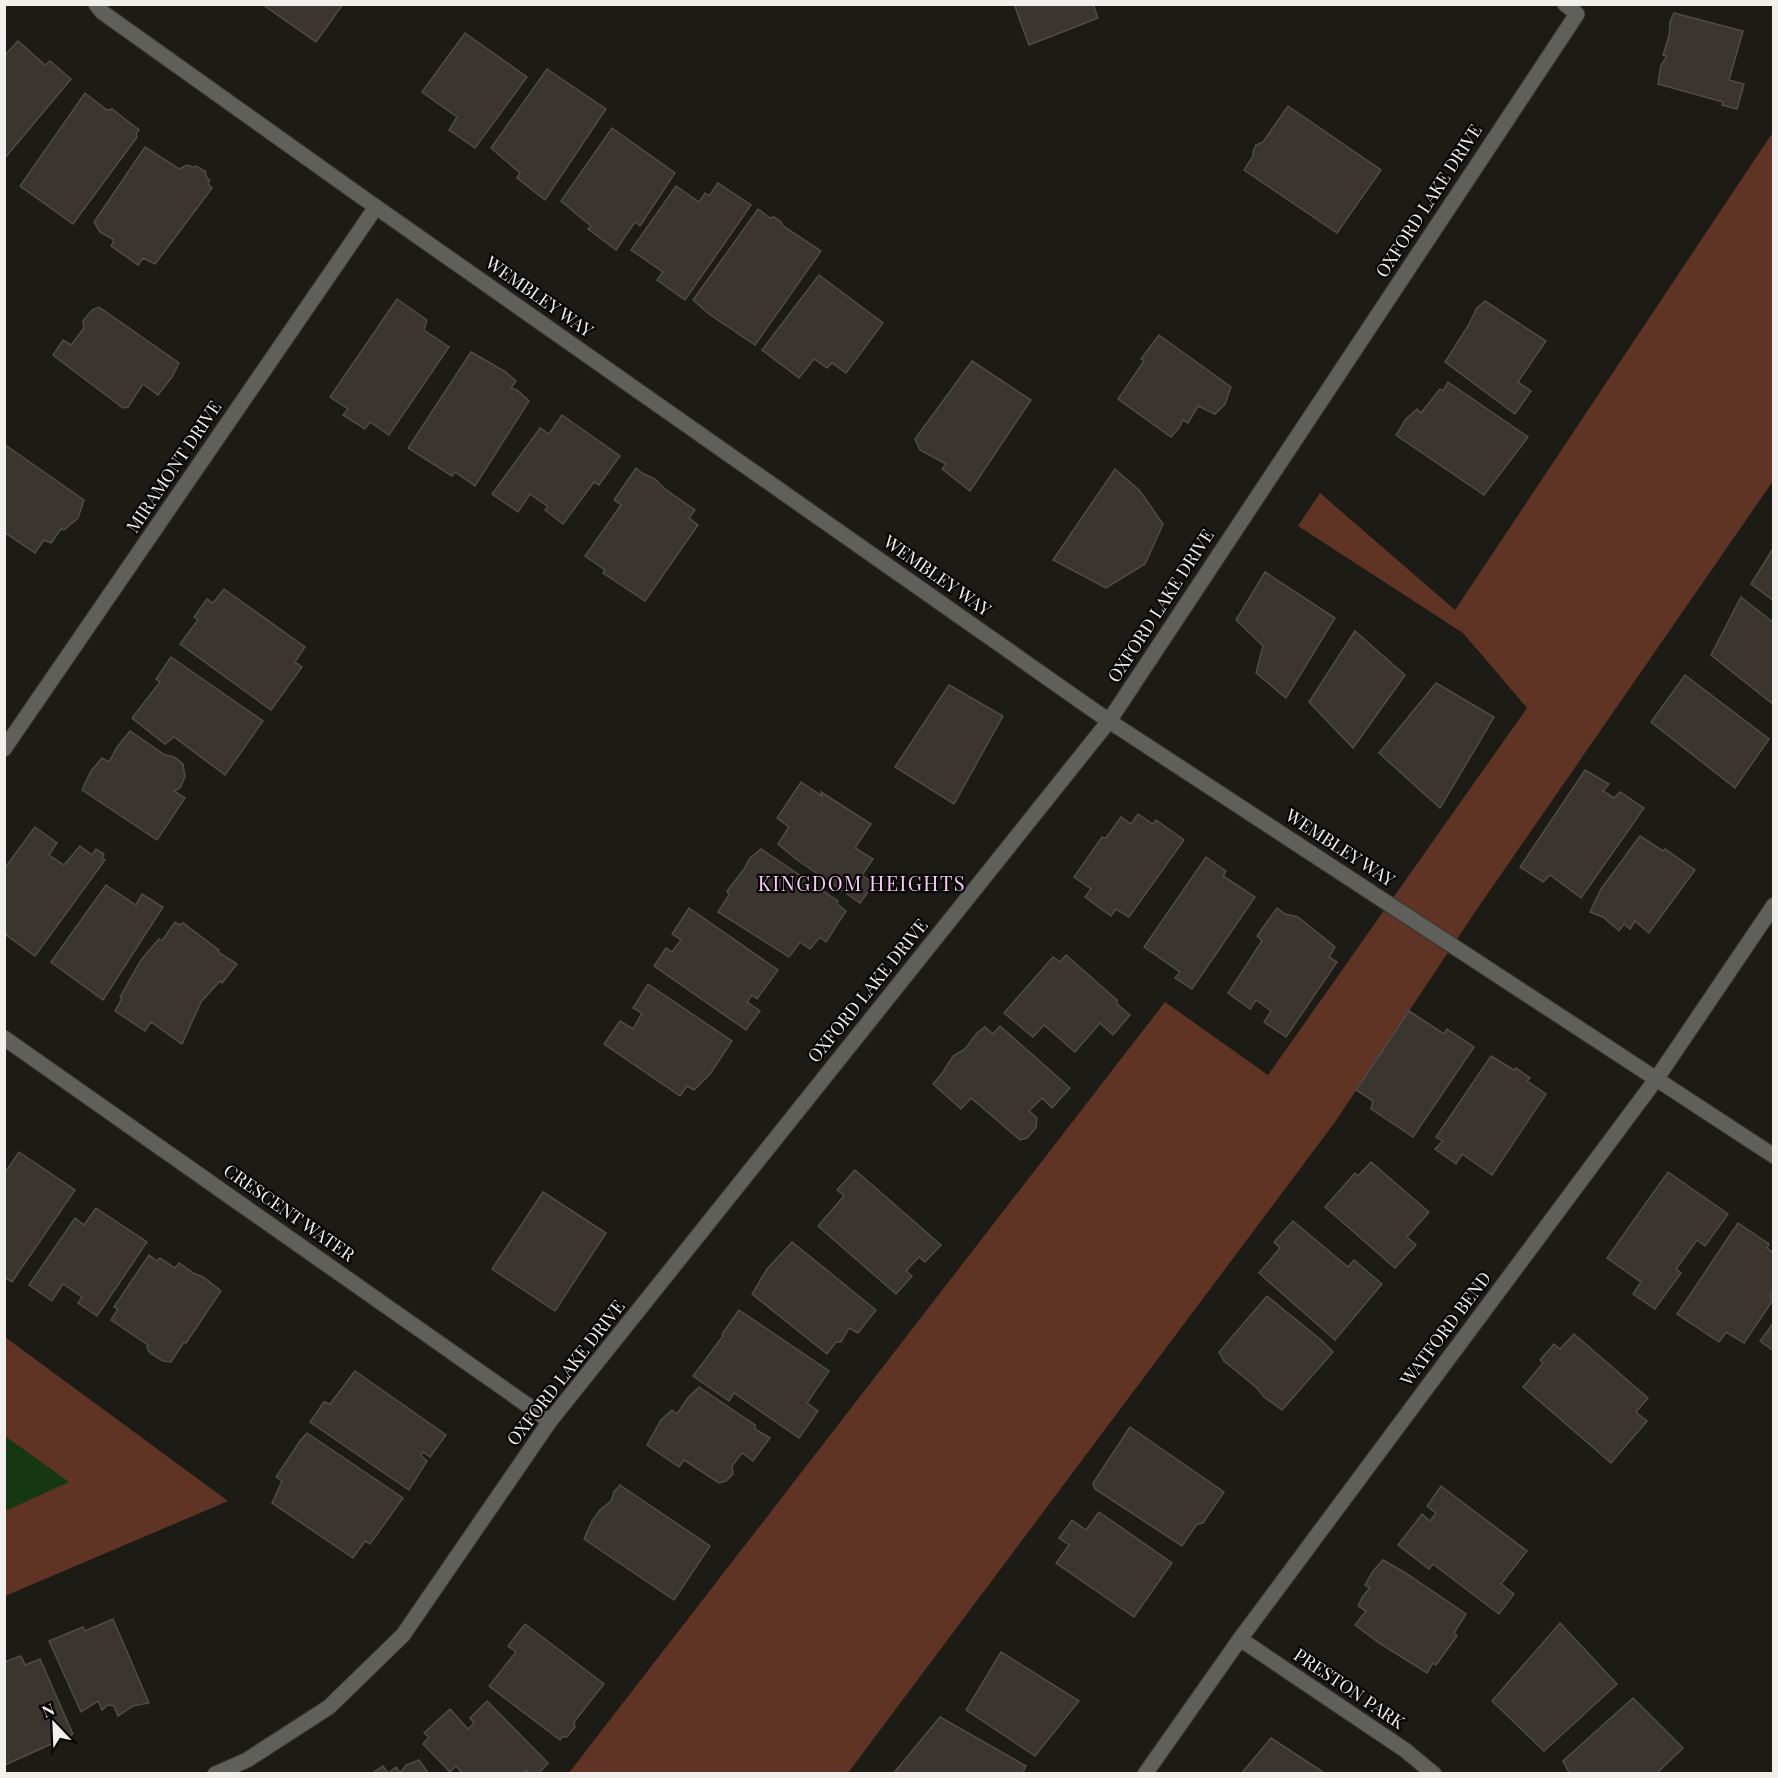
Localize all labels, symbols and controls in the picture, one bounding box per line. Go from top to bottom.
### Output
street label: OXFORD LAKE DRIVE [1370,119,1487,282]
street label: WEMBLEY WAY [480,250,598,342]
street label: MIRAMONT DRIVE [120,396,226,537]
street label: OXFORD LAKE DRIVE [1102,524,1219,687]
street label: WEMBLEY WAY [878,529,996,621]
street label: WEMBLEY WAY [1280,802,1400,892]
district label: KINGDOM HEIGHTS [758,869,966,896]
street label: OXFORD LAKE DRIVE [802,913,933,1067]
street label: CRESCENT WATER [219,1158,360,1267]
street label: WATFORD BEND [1394,1266,1496,1391]
street label: OXFORD LAKE DRIVE [501,1295,630,1450]
street label: PRESTON PARK [1290,1642,1410,1734]
north arrow [24,1694,84,1754]
text: N [39,1698,58,1722]

